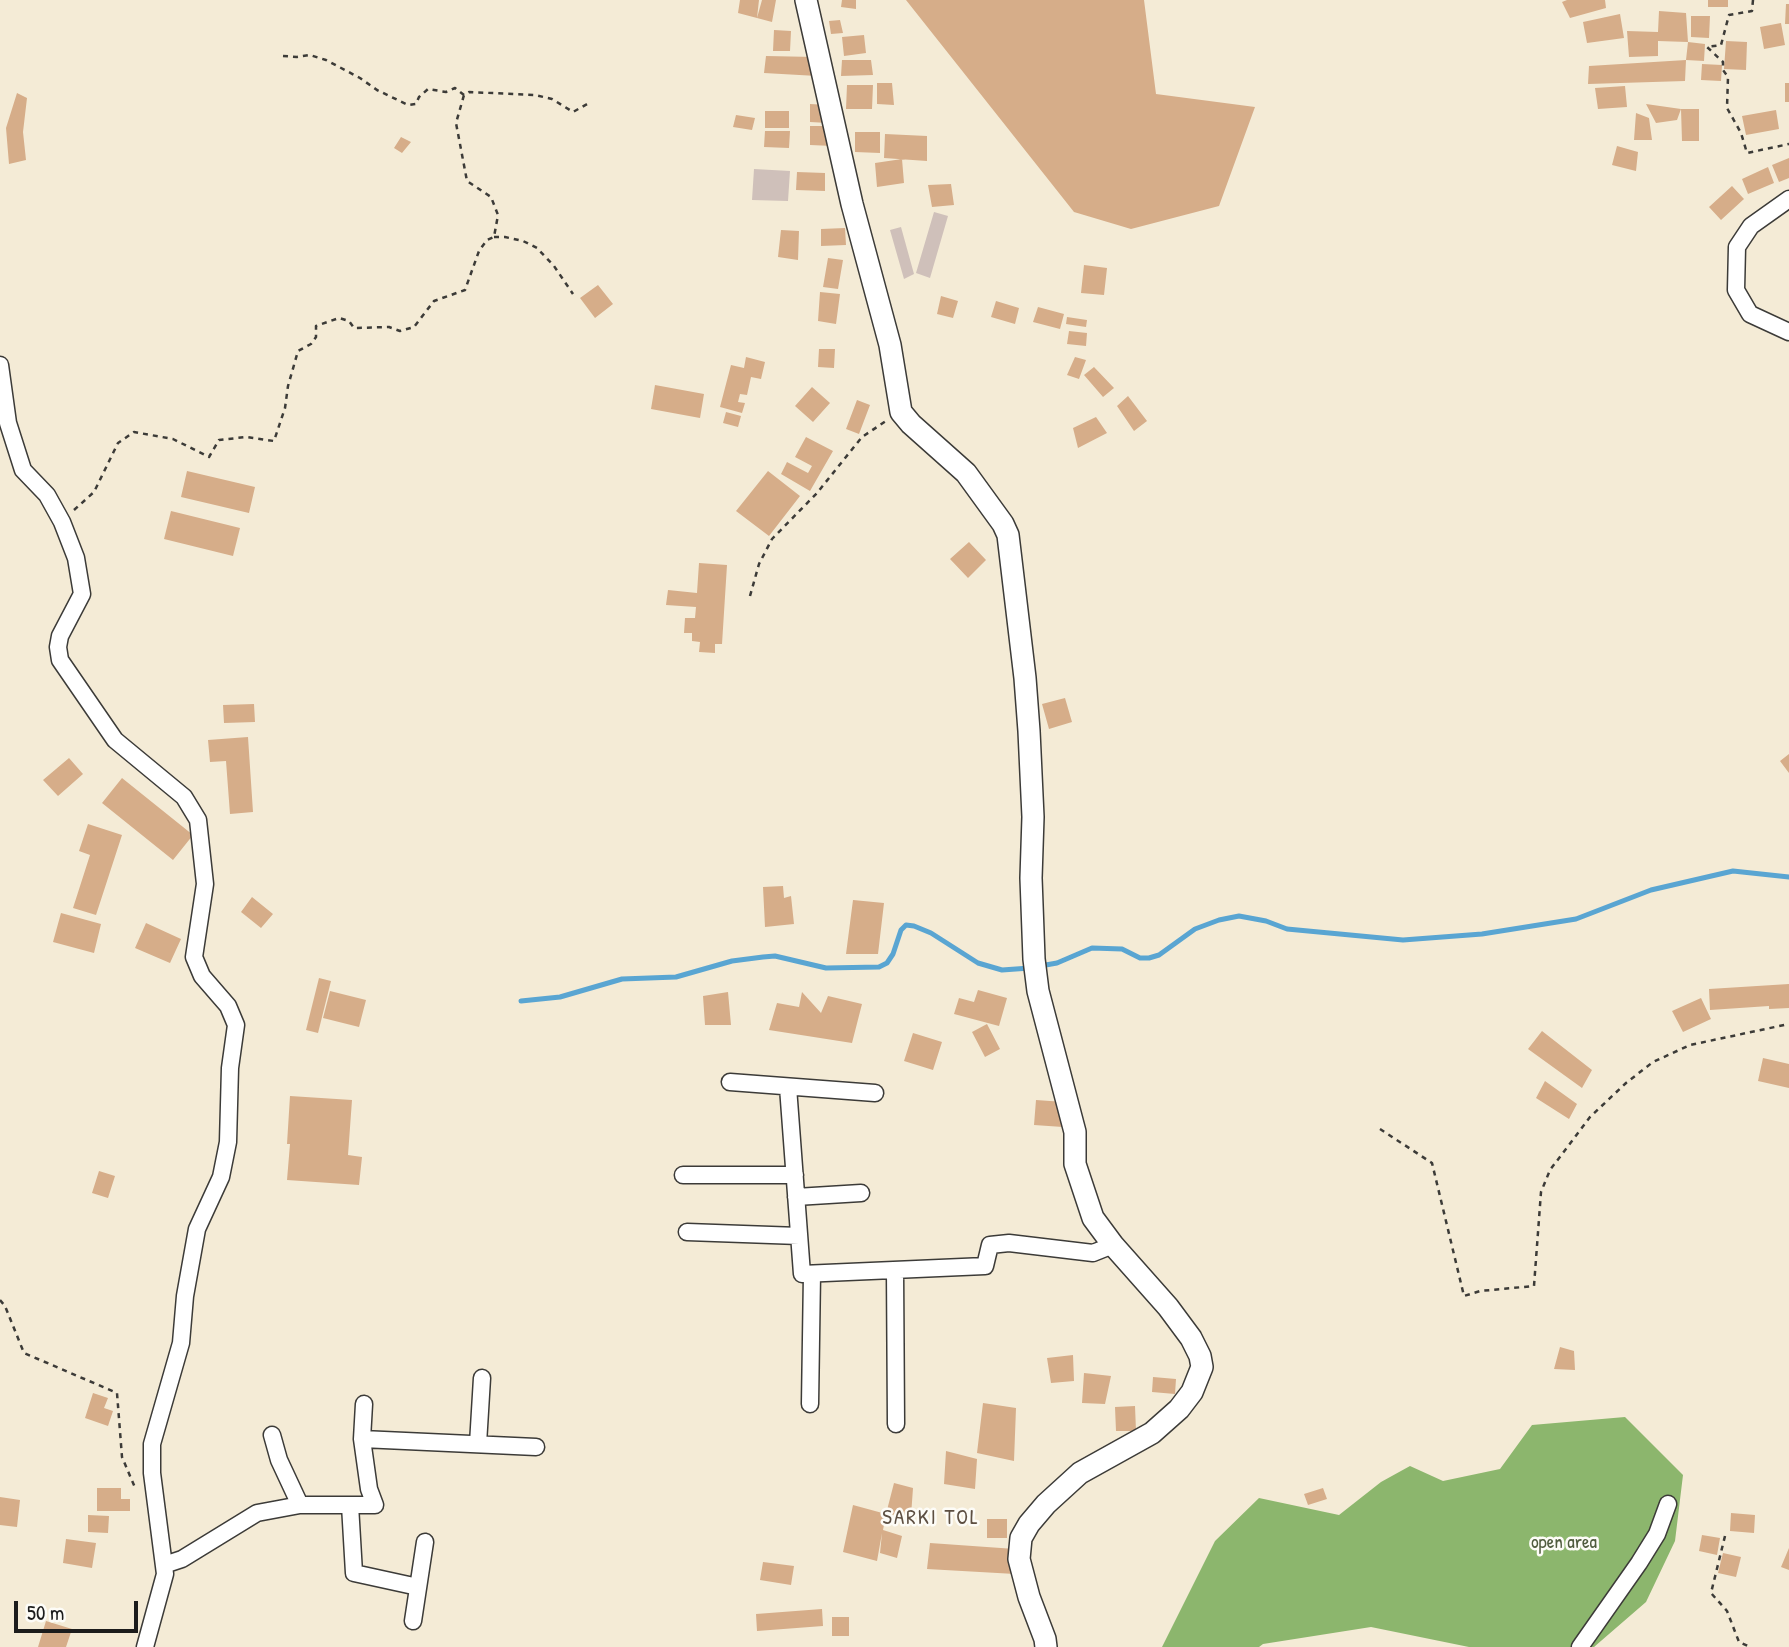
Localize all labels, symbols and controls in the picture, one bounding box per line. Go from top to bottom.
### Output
district label: SARKI TOL [883,1505,979,1531]
park label: open area [1531,1532,1597,1554]
scale bar [18,1588,142,1632]
text: 50 m [27,1598,64,1627]

